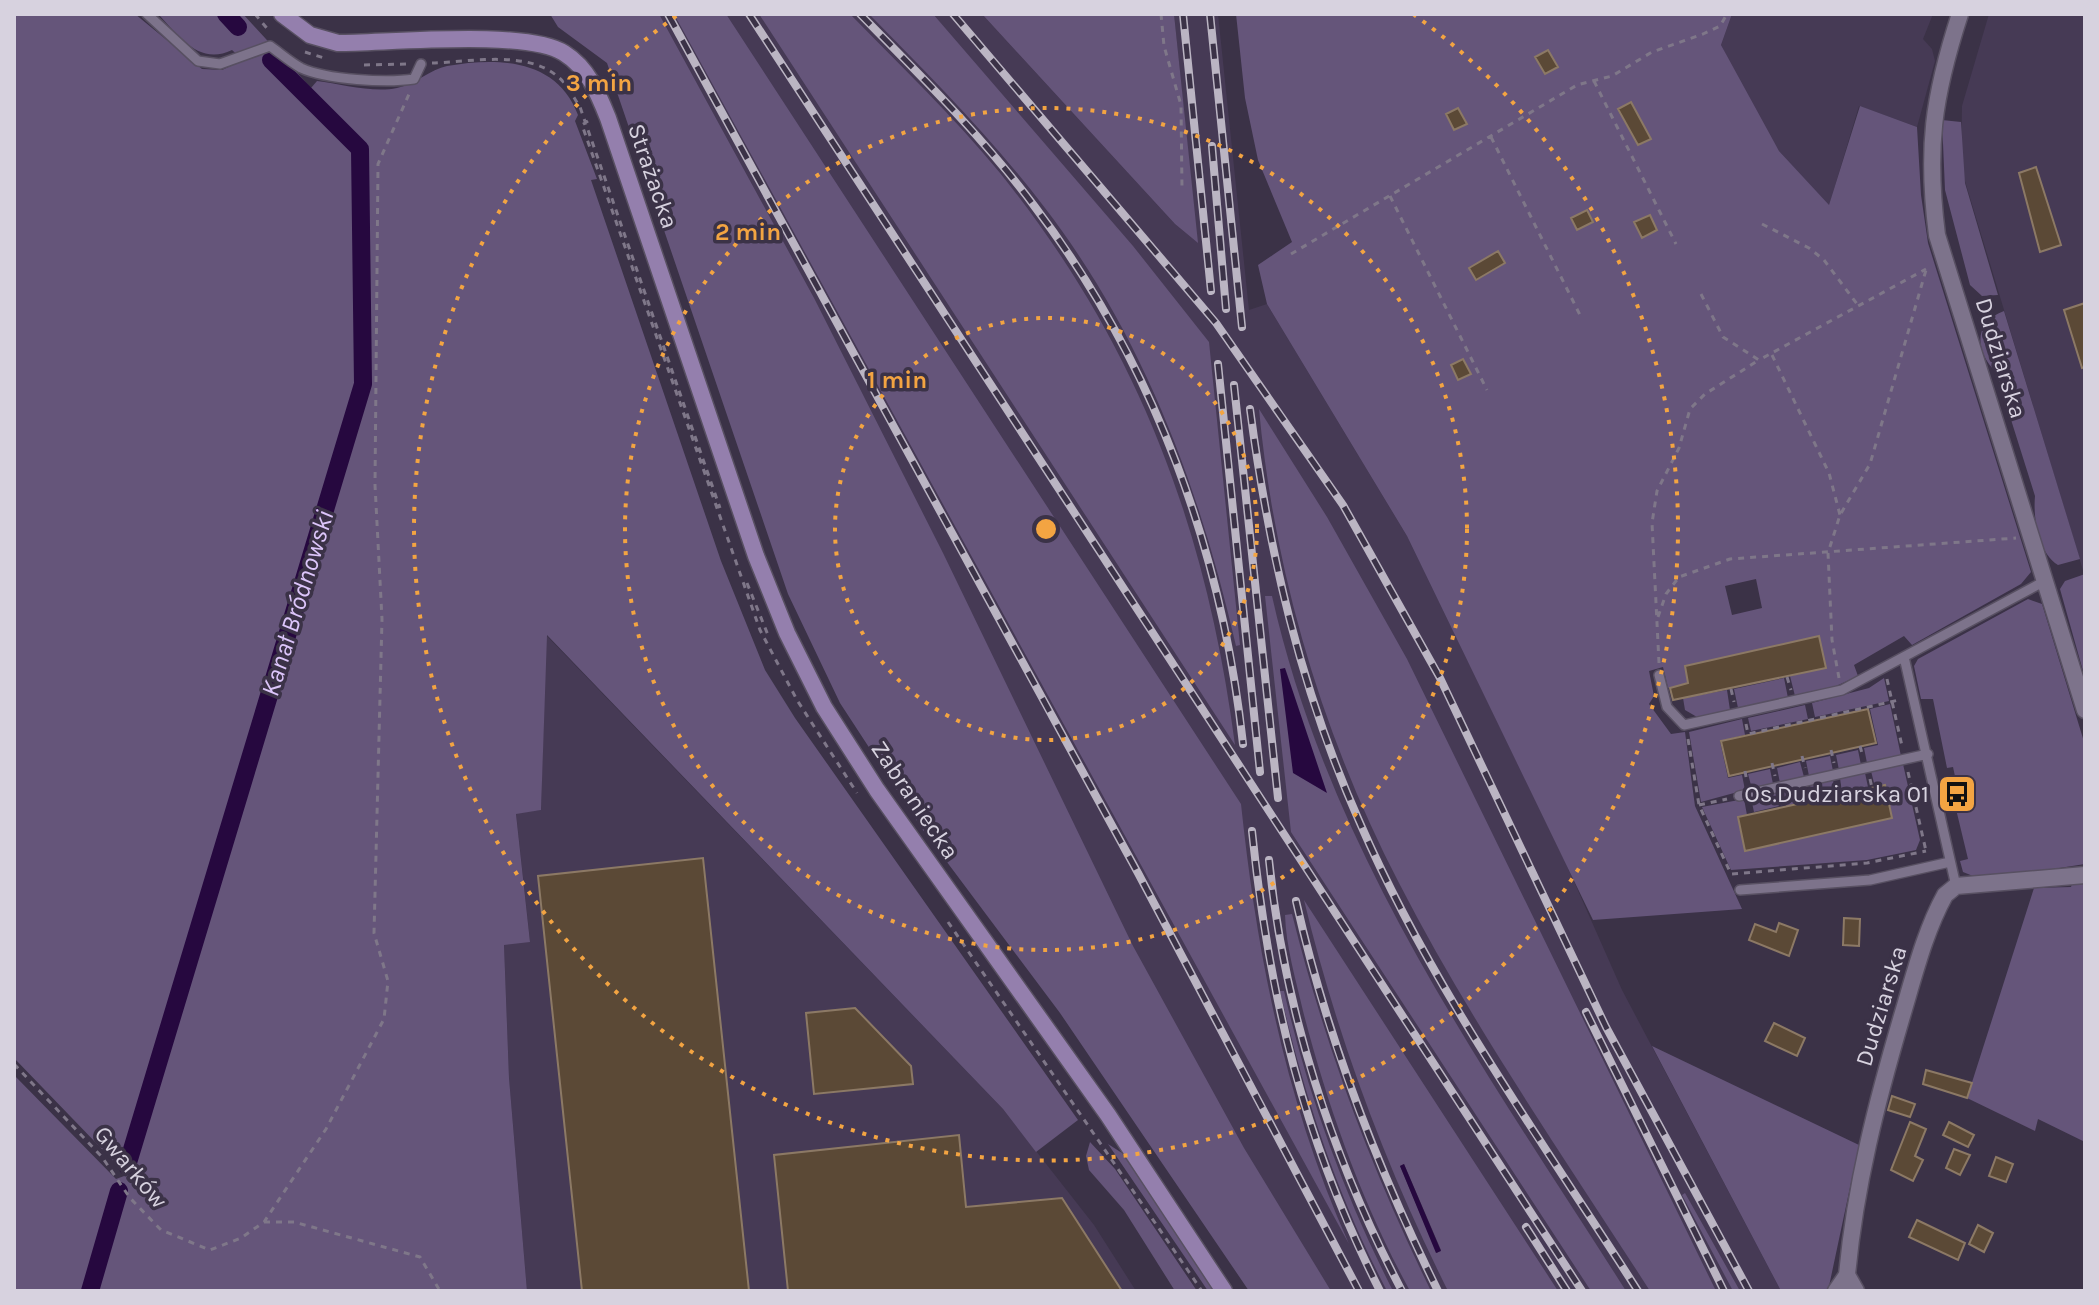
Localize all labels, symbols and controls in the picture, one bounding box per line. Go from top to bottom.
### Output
text: 3 min [566,69,632,97]
street label: Strażacka [622,120,684,232]
text: 2 min [715,218,781,246]
street label: Dudziarska [1969,294,2033,422]
text: 1 min [867,366,927,394]
water label: Kanał Bródnowski [254,506,341,700]
centre of rings [1032,515,1060,543]
street label: Zabraniecka [865,736,965,864]
bus stop icon: Os.Dudziarska 01 [1936,773,1978,815]
place label: Os.Dudziarska 01 [1744,780,1929,808]
street label: Dudziarska [1849,942,1913,1070]
street label: Gwarków [89,1120,173,1214]

